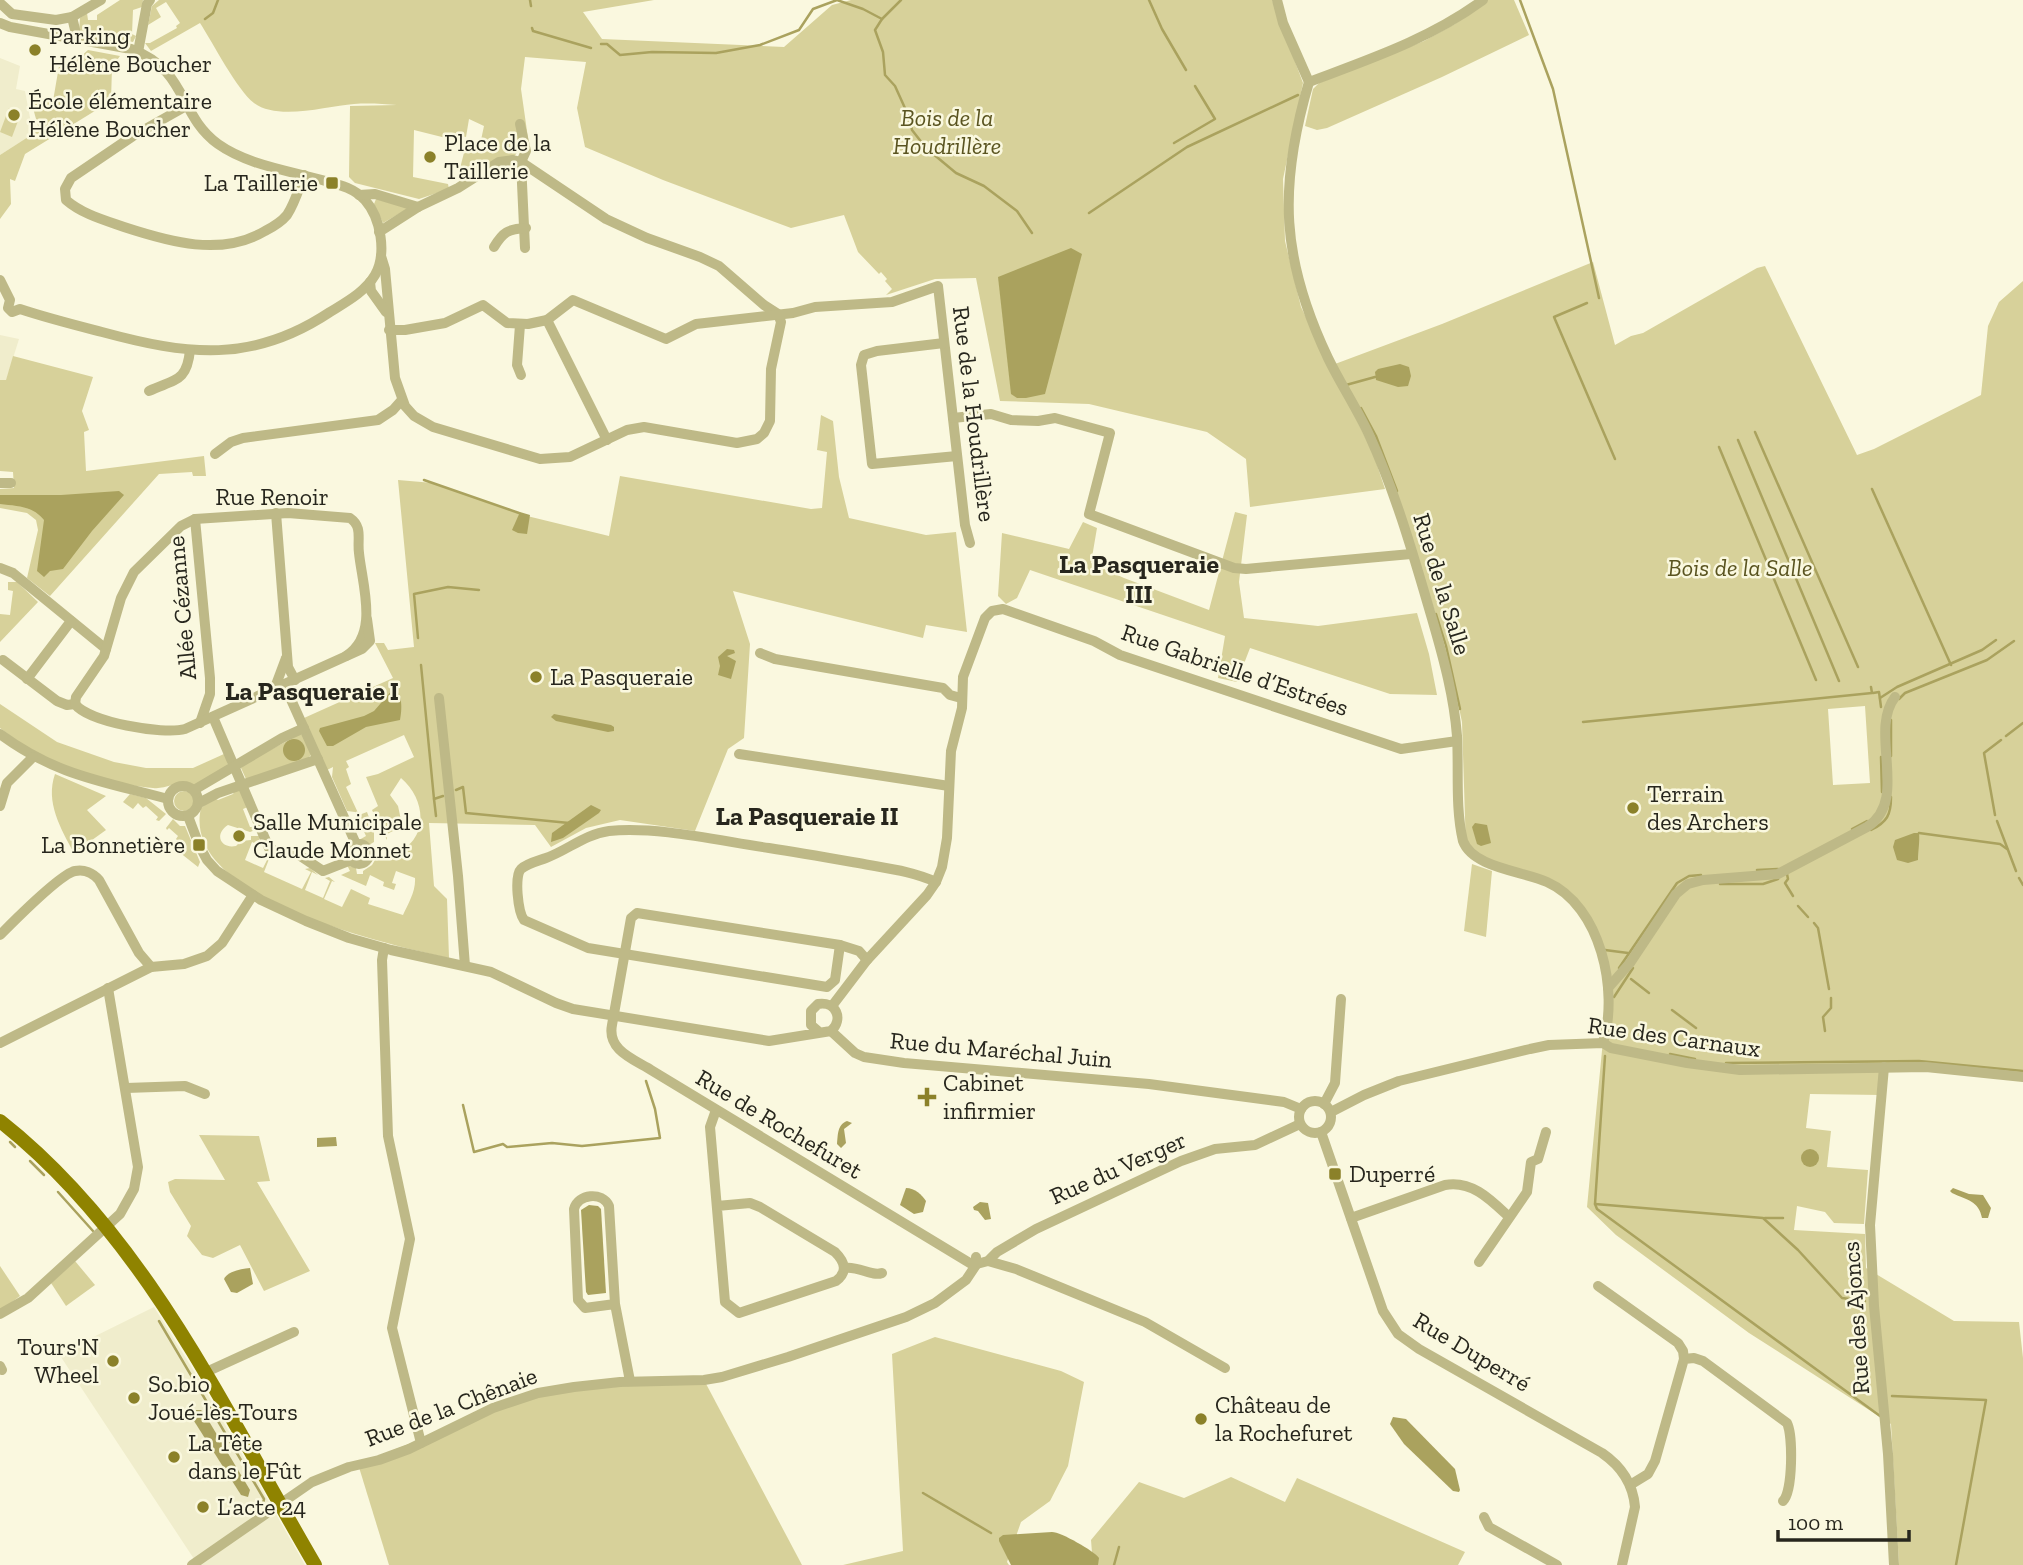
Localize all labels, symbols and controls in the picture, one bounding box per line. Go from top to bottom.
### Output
place label: Parking Hélène Boucher [49,21,212,78]
marker: Parking Hélène Boucher [27,42,43,58]
place label: École élémentaire Hélène Boucher [28,86,212,143]
park label: Bois de la Houdrillère [893,103,1001,160]
marker: École élémentaire Hélène Boucher [6,107,22,123]
place label: Place de la Taillerie [444,128,552,185]
marker: Place de la Taillerie [422,149,438,165]
place label: La Taillerie [204,168,318,197]
marker: La Taillerie [324,175,340,191]
street label: Rue de la Houdrillère [947,304,1002,523]
street label: Rue Renoir [215,482,329,511]
street label: Rue de la Salle [1407,509,1478,658]
street label: Allée Cézanne [161,535,202,681]
district label: La Pasqueraie III [1059,548,1219,610]
park label: Bois de la Salle [1668,553,1812,582]
street label: Rue Gabrielle d’Estrées [1118,617,1352,722]
place label: La Pasqueraie [550,662,693,691]
marker: La Pasqueraie [528,669,544,685]
district label: La Pasqueraie I [225,675,399,707]
place label: Terrain des Archers [1647,779,1769,836]
district label: La Pasqueraie II [715,800,899,832]
marker: Terrain des Archers [1625,800,1641,816]
place label: Salle Municipale Claude Monnet [253,807,422,864]
marker: Salle Municipale Claude Monnet [231,828,247,844]
place label: La Bonnetière [41,830,185,859]
marker: La Bonnetière [191,837,207,853]
street label: Rue des Carnaux [1586,1010,1762,1063]
street label: Rue du Maréchal Juin [889,1025,1114,1074]
street label: Rue de Rochefuret [691,1062,868,1185]
place label: Cabinet infirmier [943,1068,1036,1125]
marker: Cabinet infirmier [917,1087,937,1107]
street label: Rue du Verger [1045,1125,1190,1211]
place label: Duperré [1349,1159,1435,1188]
marker: Duperré [1327,1166,1343,1182]
street label: Rue des Ajoncs [1836,1240,1875,1396]
street label: Rue Duperré [1409,1305,1536,1398]
place label: Tours'N Wheel [17,1332,99,1389]
marker: Tours'N Wheel [105,1353,121,1369]
street label: Rue de la Chênaie [361,1360,541,1453]
place label: So.bio Joué-lès-Tours [148,1369,298,1426]
marker: So.bio Joué-lès-Tours [126,1390,142,1406]
place label: Château de la Rochefuret [1215,1390,1353,1447]
marker: Château de la Rochefuret [1193,1411,1209,1427]
place label: La Tête dans le Fût [188,1428,301,1485]
marker: La Tête dans le Fût [166,1449,182,1465]
place label: L’acte 24 [217,1492,306,1521]
scale bar [1778,1498,1909,1542]
marker: L’acte 24 [195,1499,211,1515]
text: 100 m [1788,1510,1843,1535]

